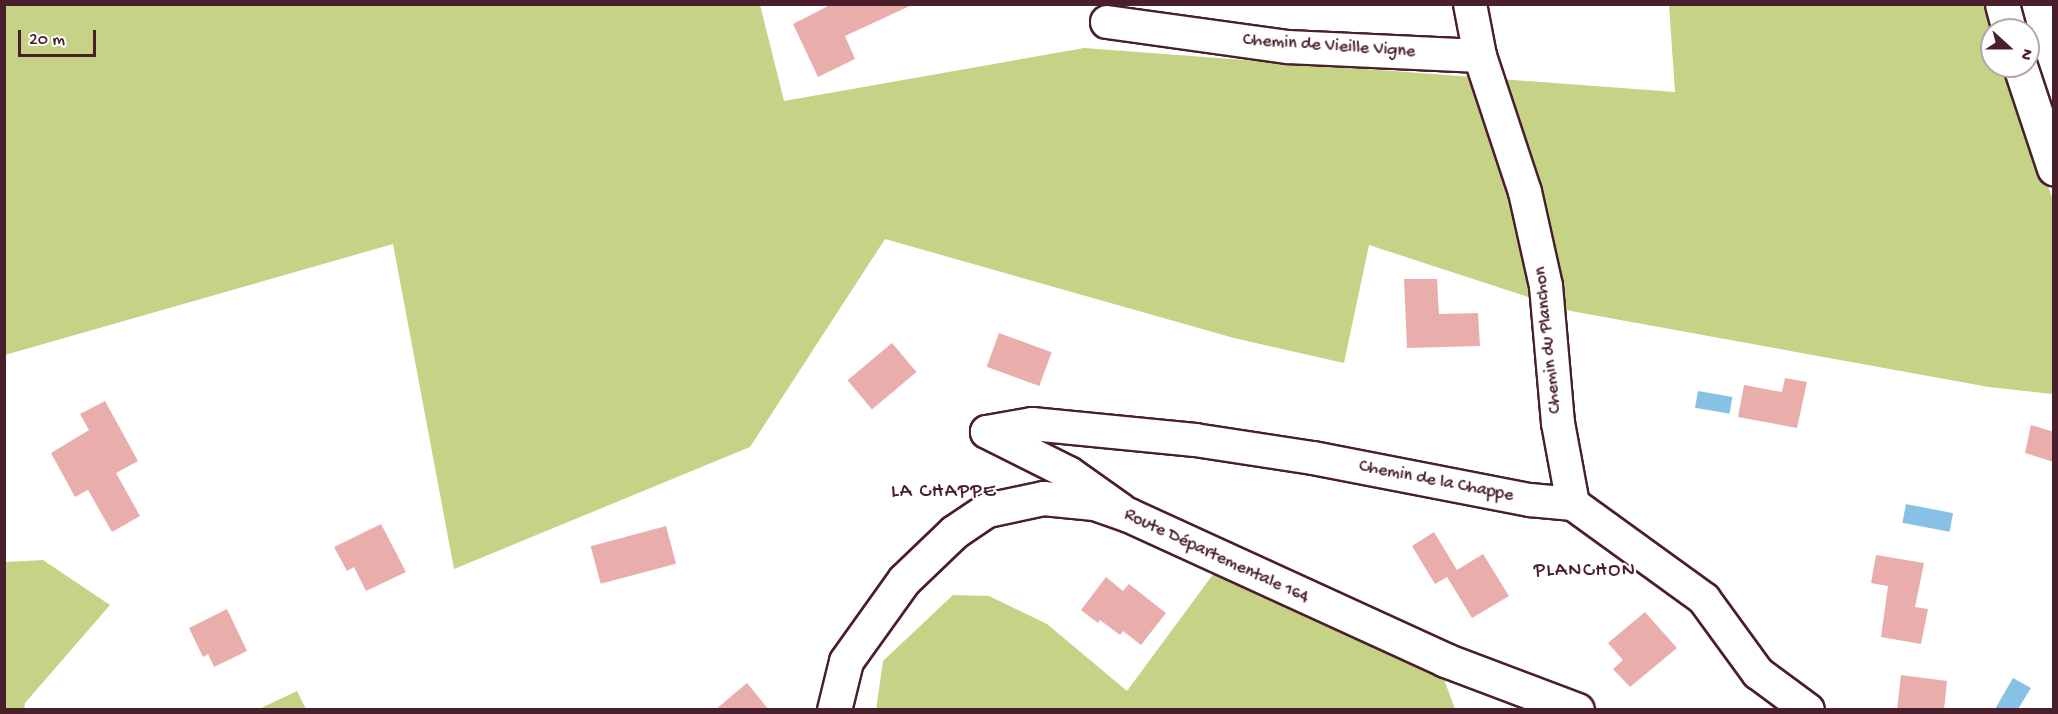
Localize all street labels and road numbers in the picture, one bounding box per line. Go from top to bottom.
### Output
street label: Chemin de Vieille Vigne [1242,30,1416,64]
street label: Chemin du Planchon [1531,265,1567,415]
street label: Chemin de la Chappe [1357,456,1515,508]
street label: Route Départementale 164 [1120,505,1312,609]

